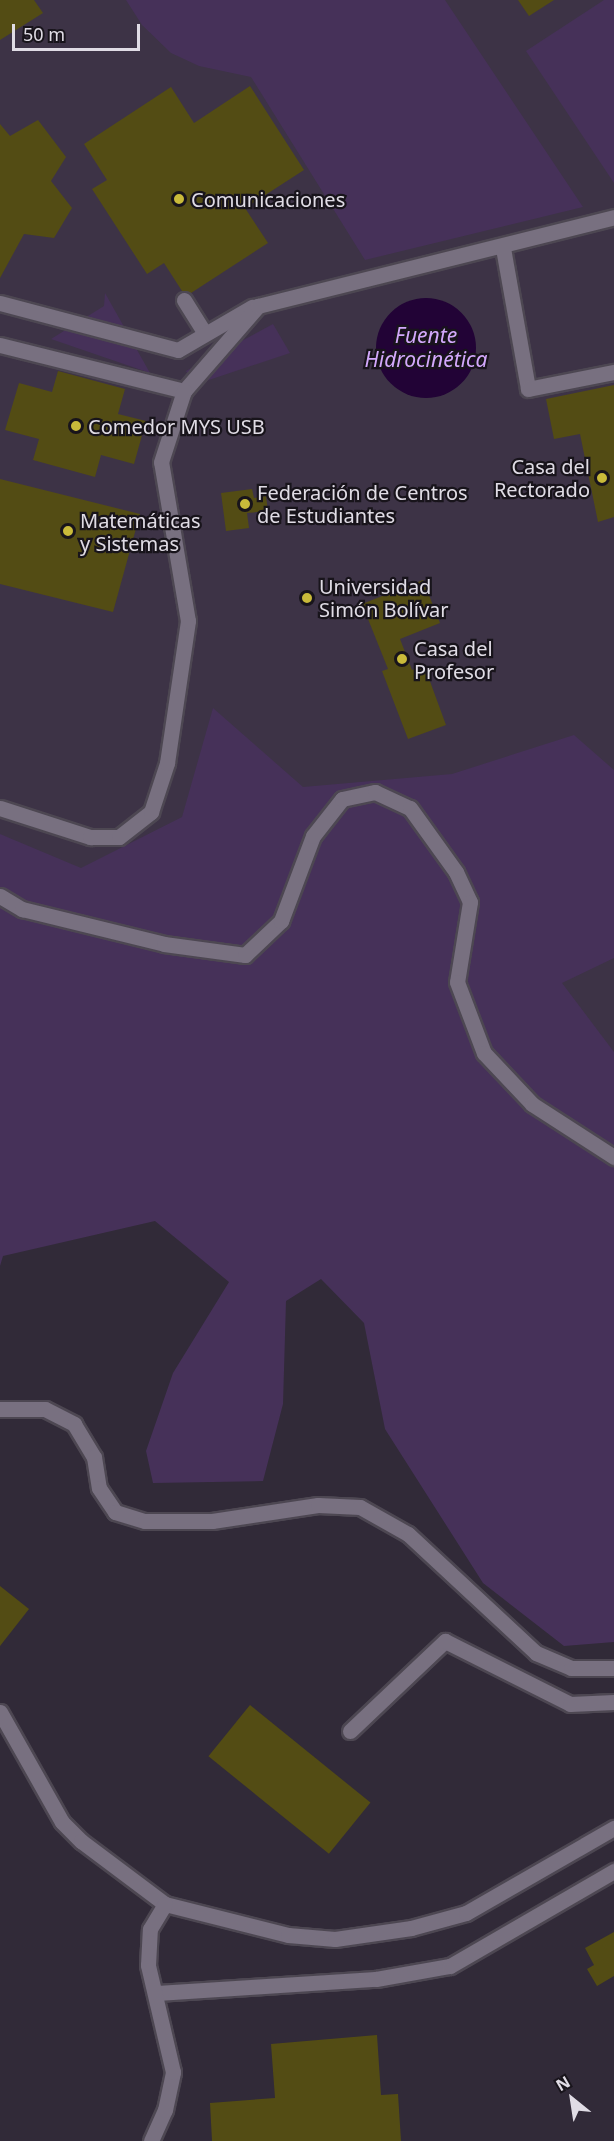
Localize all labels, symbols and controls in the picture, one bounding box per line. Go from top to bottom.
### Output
scale bar [15,12,142,50]
text: 50 m [23,22,65,46]
place label: Comunicaciones [191,187,345,211]
marker: Comunicaciones [172,192,186,206]
water label: Fuente Hidrocinética [364,322,488,372]
place label: Comedor MYS USB [88,414,265,438]
marker: Comedor MYS USB [69,419,83,433]
place label: Casa del Rectorado [494,454,590,501]
marker: Casa del Rectorado [595,471,609,485]
place label: Federación de Centros de Estudiantes [257,480,468,527]
marker: Federación de Centros de Estudiantes [238,497,252,511]
place label: Matemáticas y Sistemas [80,508,201,555]
marker: Matemáticas y Sistemas [61,524,75,538]
place label: Universidad Simón Bolívar [319,574,449,621]
marker: Universidad Simón Bolívar [300,591,314,605]
place label: Casa del Profesor [414,636,494,683]
marker: Casa del Profesor [395,652,409,666]
north arrow [542,2069,602,2129]
text: N [552,2071,574,2096]

